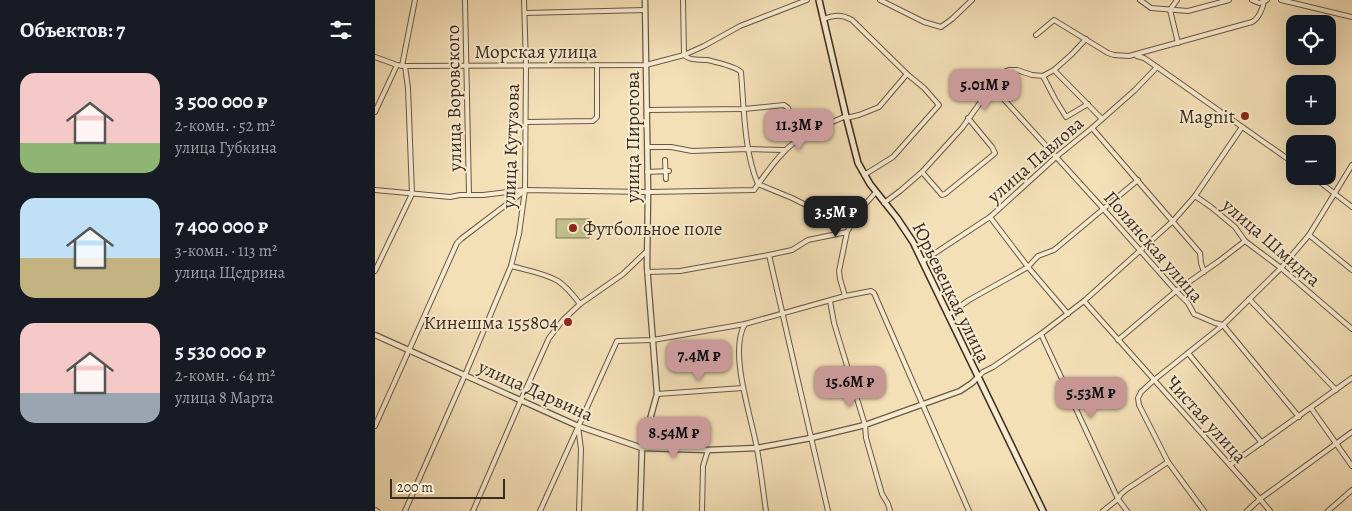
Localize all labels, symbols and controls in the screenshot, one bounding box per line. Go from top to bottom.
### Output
map controls [1286,15,1336,185]
button: locate [1286,15,1336,65]
text: Объектов: 7 [20,16,125,44]
icon: filters [327,16,355,44]
street label: улица Воровского [440,25,468,172]
street label: Морская улица [474,39,598,65]
pin: 5.01M ₽ [939,68,1031,111]
street label: улица Пирогова [620,71,646,204]
text: 5.01M ₽ [960,74,1010,96]
button: + [1286,75,1336,125]
street label: улица Кутузова [496,83,526,210]
text: 3 500 000 ₽ [175,87,267,115]
icon: home [60,93,120,153]
place label: Magnit [1179,104,1235,130]
pin: 11.3M ₽ [753,108,845,151]
street label: улица Павлова [981,110,1090,210]
marker: Magnit [1239,110,1251,122]
text: 11.3M ₽ [775,114,823,136]
text: 2-комн. · 52 m² [175,115,275,137]
button: − [1286,135,1336,185]
text: улица Губкина [175,137,277,159]
street label: Полянская улица [1097,185,1209,308]
street label: улица Шмидта [1216,192,1326,293]
pin: 3.5M ₽ [795,196,877,238]
text: 3.5M ₽ [815,201,857,223]
text: 7 400 000 ₽ [175,212,268,240]
place label: Футбольное поле [583,216,722,242]
icon: home [60,218,120,278]
street label: Юрьевецкая улица [906,218,997,368]
marker: Футбольное поле [567,222,579,234]
text: 3-комн. · 113 m² [175,240,277,262]
text: улица Щедрина [175,262,285,284]
place label: Кинешма 155804 [423,310,558,336]
marker: Кинешма 155804 [562,316,574,328]
text: 5 530 000 ₽ [175,337,266,365]
pin: 7.4M ₽ [658,340,740,382]
icon: home [60,343,120,403]
text: 7.4M ₽ [677,345,721,367]
street label: улица Дарвина [473,354,597,428]
text: 2-комн. · 64 m² [175,365,275,387]
pin: 15.6M ₽ [804,366,896,408]
street label: Чистая улица [1160,370,1253,469]
text: 15.6M ₽ [826,371,874,393]
pin: 5.53M ₽ [1045,376,1137,419]
text: 5.53M ₽ [1066,382,1116,404]
text: улица 8 Марта [175,387,274,409]
pin: 8.54M ₽ [628,416,720,459]
text: 8.54M ₽ [649,422,699,444]
scale bar [390,476,505,499]
text: 200 m [397,478,433,497]

